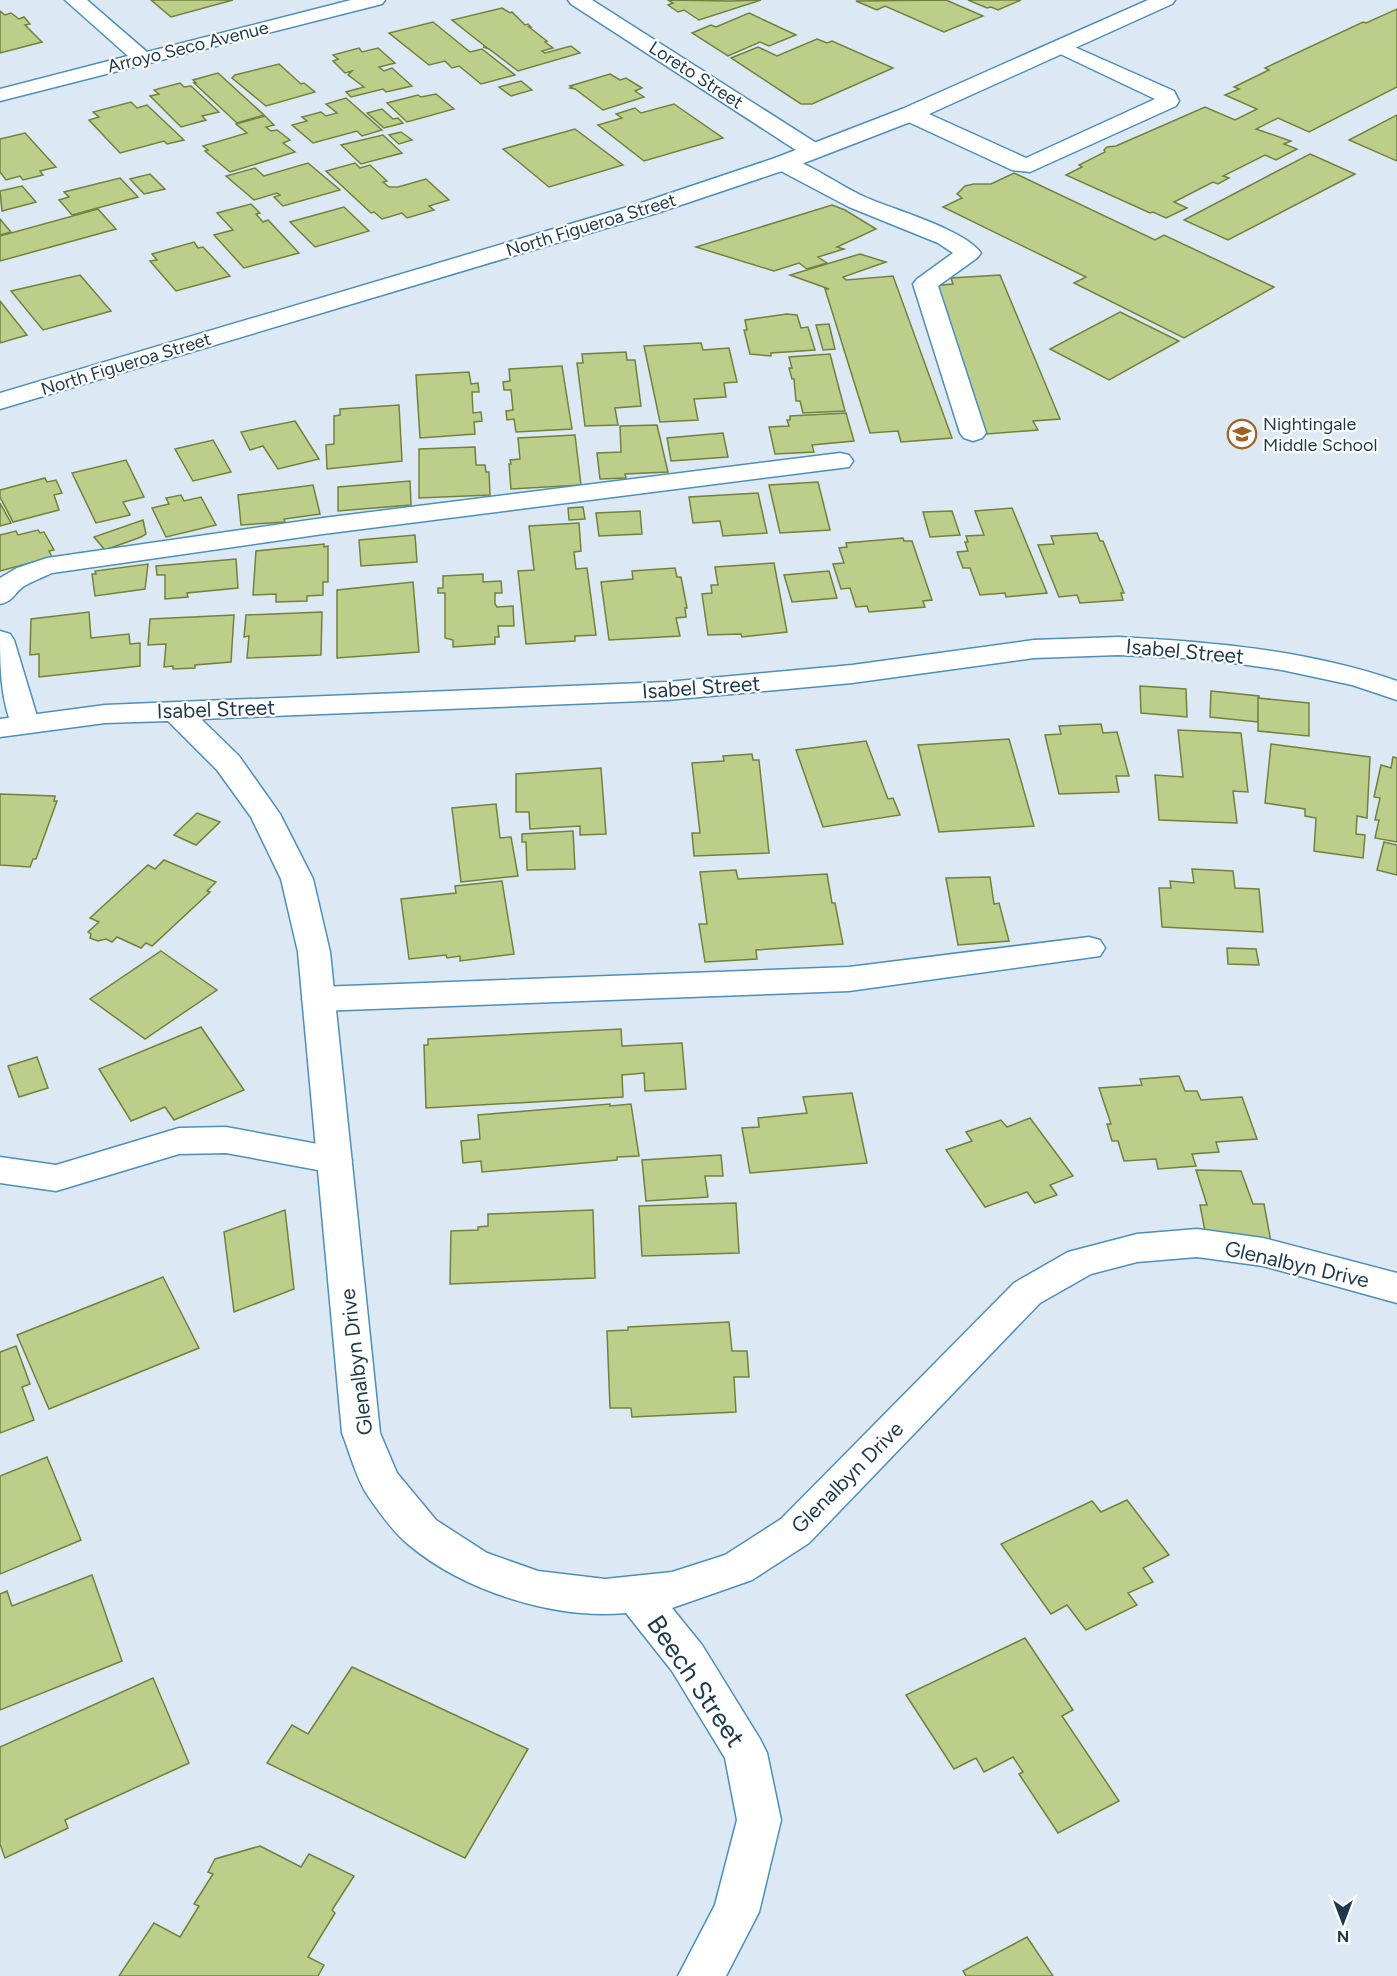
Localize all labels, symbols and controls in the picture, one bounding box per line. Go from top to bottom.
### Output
street label: Arroyo Seco Avenue [105,16,271,78]
street label: Loreto Street [645,36,747,114]
street label: North Figueroa Street [503,189,679,261]
street label: North Figueroa Street [38,328,214,400]
place label: Nightingale Middle School [1263,413,1377,456]
school or university icon: Nightingale Middle School [1226,418,1258,450]
street label: Isabel Street [1125,633,1245,669]
street label: Isabel Street [641,670,761,704]
street label: Isabel Street [156,694,276,724]
street label: Glenalbyn Drive [1222,1235,1372,1293]
street label: Glenalbyn Drive [335,1287,377,1437]
street label: Glenalbyn Drive [786,1416,908,1538]
street label: Beech Street [640,1609,752,1753]
north arrow [1313,1892,1373,1952]
text: N [1337,1927,1349,1946]

